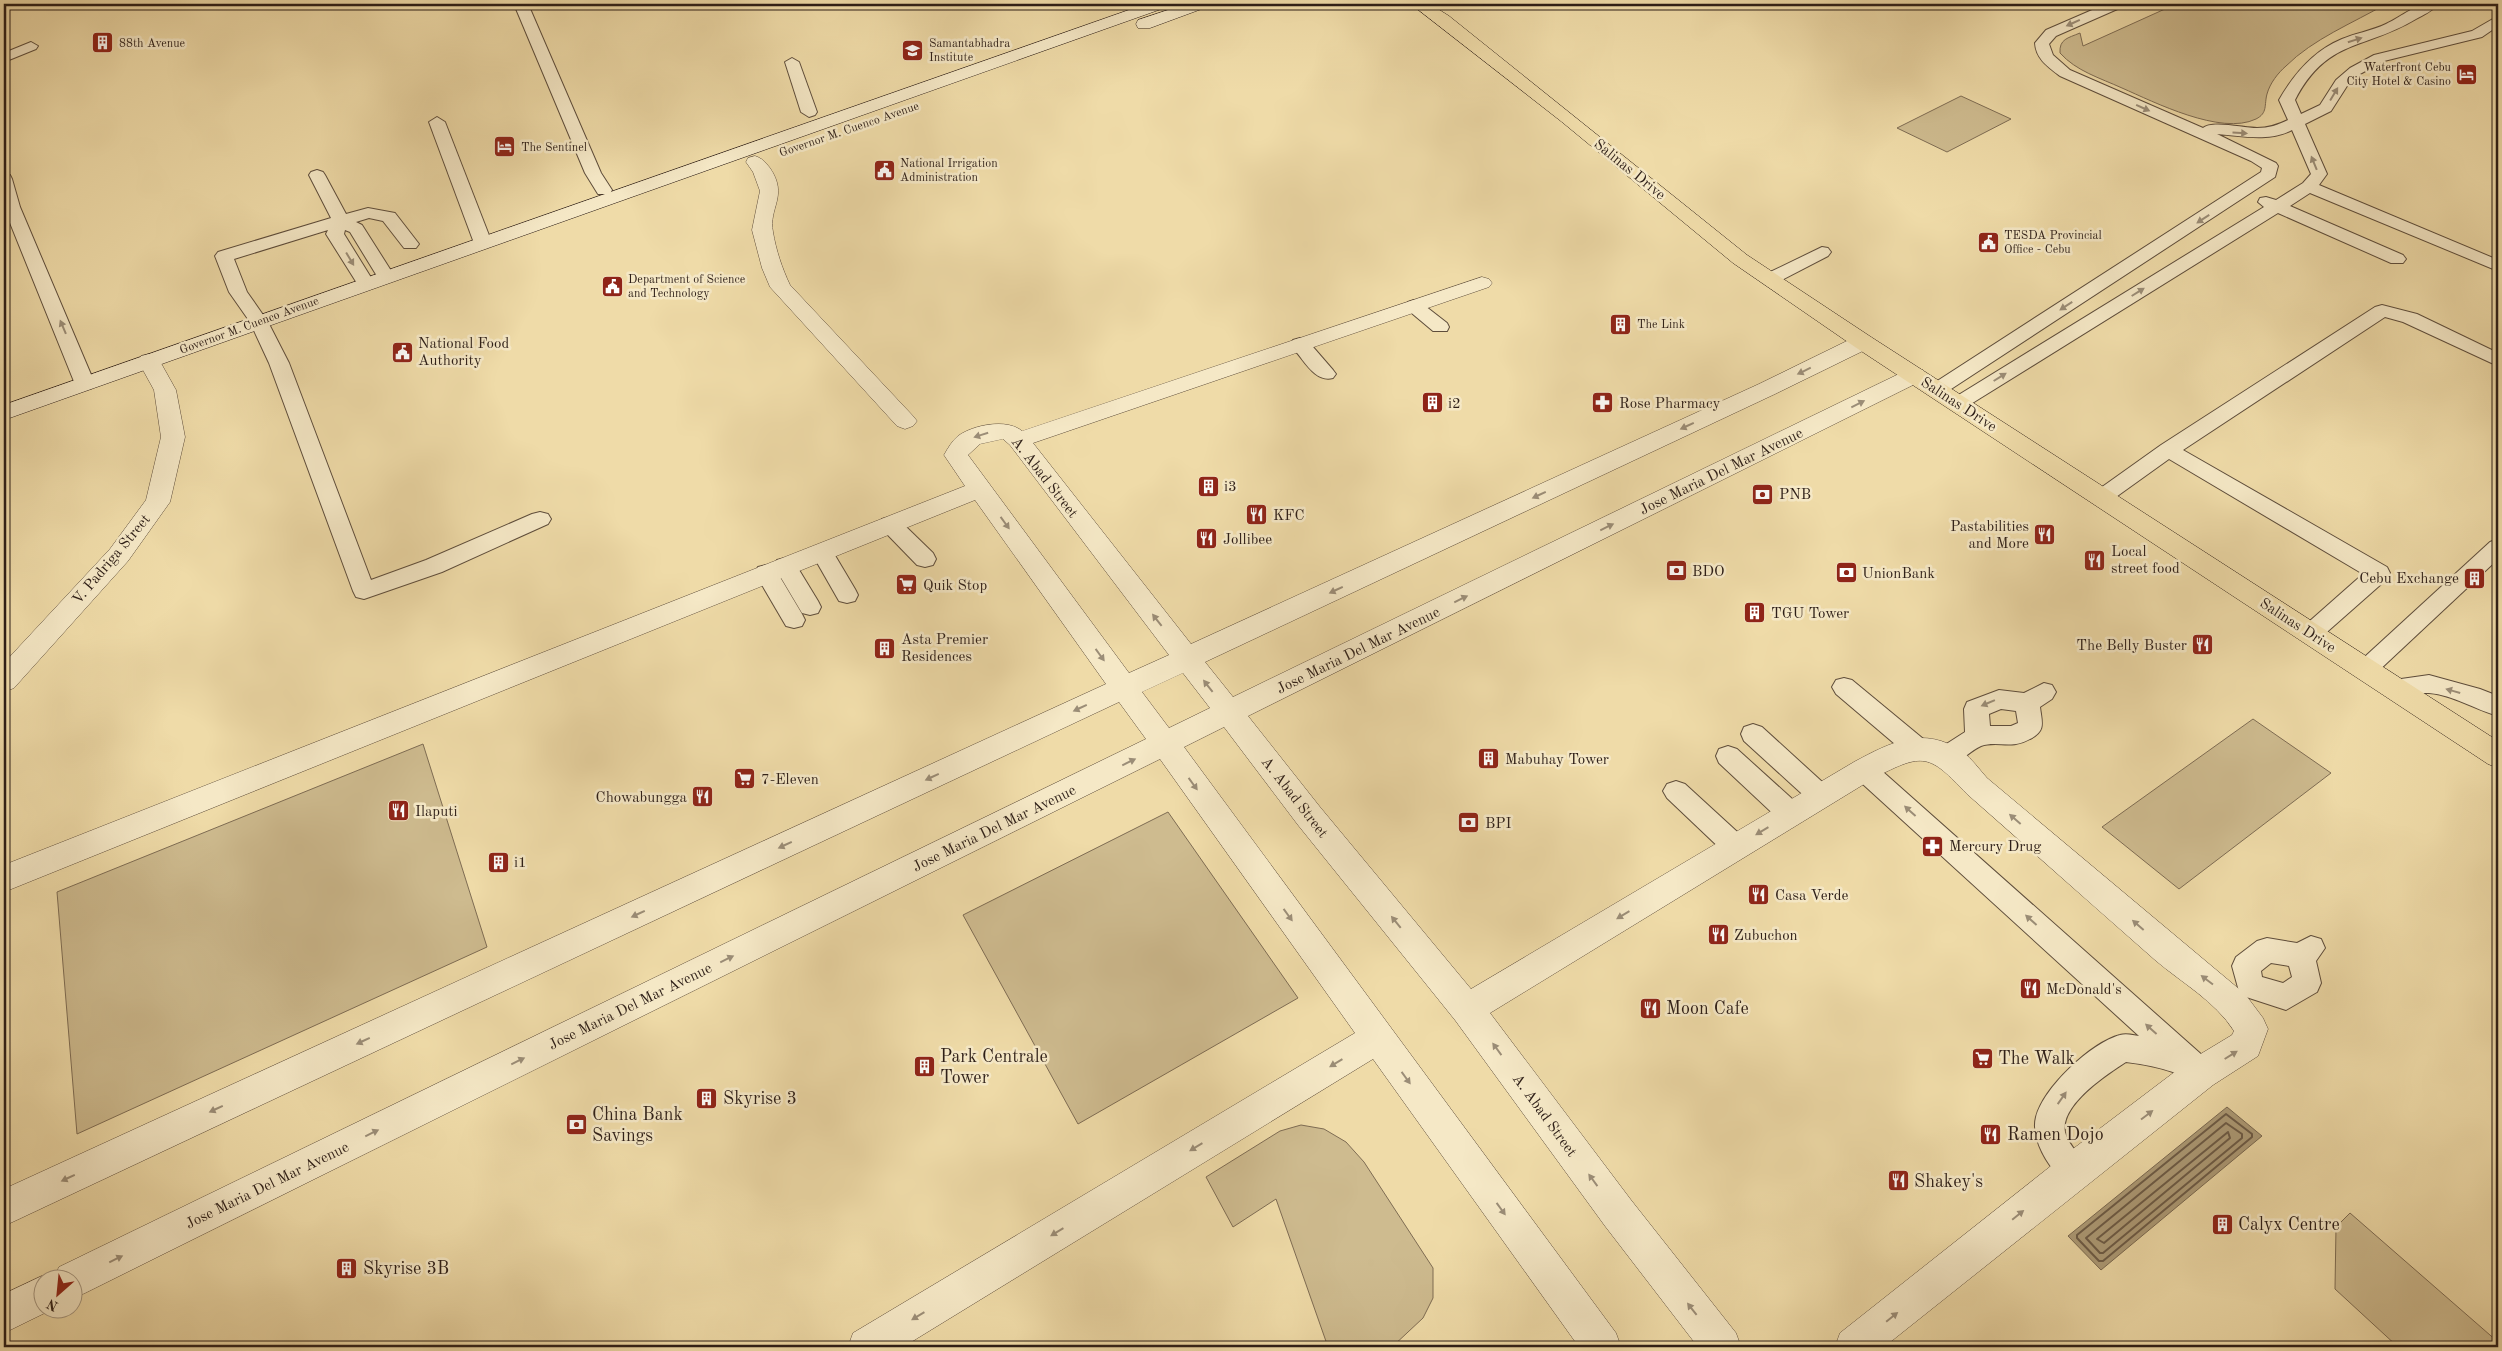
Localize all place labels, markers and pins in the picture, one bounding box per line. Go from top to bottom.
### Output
building icon: 88th Avenue [91,31,115,55]
place label: 88th Avenue [119,38,186,50]
school or university icon: Samantabhadra Institute [901,38,925,62]
place label: Samantabhadra Institute [929,38,1010,64]
place label: Waterfront Cebu City Hotel & Casino [2346,62,2452,88]
hotel icon: Waterfront Cebu City Hotel & Casino [2455,62,2479,86]
hotel icon: The Sentinel [493,135,517,159]
place label: The Sentinel [521,142,587,154]
public building icon: National Irrigation Administration [872,158,896,182]
place label: National Irrigation Administration [900,158,998,184]
public building icon: TESDA Provincial Office - Cebu [1976,230,2000,254]
place label: TESDA Provincial Office - Cebu [2004,230,2102,256]
public building icon: Department of Science and Technology [600,274,624,298]
place label: Department of Science and Technology [628,274,746,300]
building icon: The Link [1609,312,1633,336]
place label: The Link [1637,319,1685,331]
place label: National Food Authority [418,337,509,369]
public building icon: National Food Authority [390,340,414,364]
building icon: i2 [1420,391,1444,415]
pharmacy icon: Rose Pharmacy [1591,391,1615,415]
place label: i2 [1448,397,1461,412]
place label: Rose Pharmacy [1619,397,1721,412]
building icon: i3 [1196,474,1220,498]
place label: i3 [1224,480,1237,495]
bank icon: PNB [1751,482,1775,506]
place label: PNB [1779,488,1811,503]
restaurant icon: KFC [1245,503,1269,527]
place label: KFC [1273,509,1305,524]
place label: Pastabilities and More [1950,520,2029,552]
restaurant icon: Pastabilities and More [2033,523,2057,547]
restaurant icon: Jollibee [1195,527,1219,551]
place label: Jollibee [1223,533,1272,548]
place label: Local street food [2111,545,2180,577]
restaurant icon: Local street food [2083,548,2107,572]
bank icon: BDO [1664,559,1688,583]
bank icon: UnionBank [1834,561,1858,585]
place label: BDO [1692,565,1725,580]
building icon: Cebu Exchange [2463,566,2487,590]
place label: UnionBank [1862,567,1935,582]
place label: Cebu Exchange [2359,572,2459,587]
supermarket icon: Quik Stop [895,573,919,597]
place label: Quik Stop [923,579,988,594]
building icon: TGU Tower [1743,601,1767,625]
place label: TGU Tower [1771,607,1849,622]
place label: Asta Premier Residences [901,633,988,665]
restaurant icon: The Belly Buster [2191,633,2215,657]
building icon: Asta Premier Residences [873,636,897,660]
place label: The Belly Buster [2076,639,2187,654]
building icon: Mabuhay Tower [1477,747,1501,771]
place label: Mabuhay Tower [1505,753,1609,768]
supermarket icon: 7-Eleven [733,767,757,791]
place label: 7-Eleven [761,773,819,788]
restaurant icon: Chowabungga [691,785,715,809]
place label: Chowabungga [596,791,688,806]
restaurant icon: Ilaputi [387,799,411,823]
place label: Ilaputi [415,805,457,820]
bank icon: BPI [1457,811,1481,835]
place label: BPI [1485,817,1512,832]
pharmacy icon: Mercury Drug [1921,834,1945,858]
place label: Mercury Drug [1949,840,2041,855]
building icon: i1 [486,850,510,874]
place label: i1 [514,856,527,871]
restaurant icon: Casa Verde [1747,883,1771,907]
place label: Casa Verde [1775,889,1849,904]
restaurant icon: Zubuchon [1706,923,1730,947]
place label: Zubuchon [1734,929,1798,944]
restaurant icon: McDonald's [2018,977,2042,1001]
place label: McDonald's [2046,983,2122,998]
restaurant icon: Moon Cafe [1638,996,1662,1020]
place label: Moon Cafe [1666,1000,1749,1018]
supermarket icon: The Walk [1970,1046,1994,1070]
place label: Park Centrale Tower [940,1048,1048,1087]
place label: The Walk [1998,1050,2075,1068]
building icon: Park Centrale Tower [912,1054,936,1078]
building icon: Skyrise 3 [695,1086,719,1110]
place label: Skyrise 3 [723,1090,797,1108]
place label: China Bank Savings [592,1106,683,1145]
bank icon: China Bank Savings [564,1112,588,1136]
restaurant icon: Ramen Dojo [1979,1122,2003,1146]
place label: Ramen Dojo [2007,1126,2104,1144]
restaurant icon: Shakey's [1886,1169,1910,1193]
place label: Shakey's [1914,1173,1983,1191]
building icon: Calyx Centre [2210,1212,2234,1236]
place label: Calyx Centre [2238,1216,2340,1234]
building icon: Skyrise 3B [335,1256,359,1280]
place label: Skyrise 3B [363,1260,449,1278]

